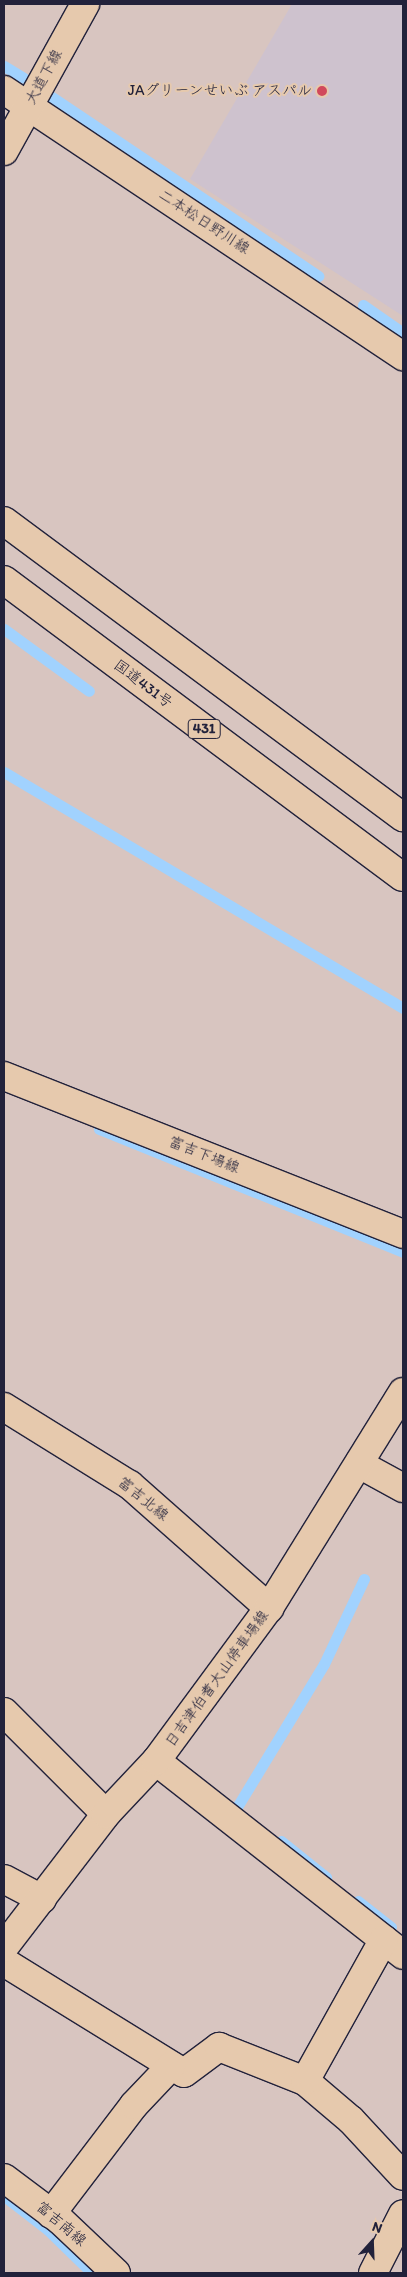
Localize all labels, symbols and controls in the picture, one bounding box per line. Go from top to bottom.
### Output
street label: 大道下線 [22,46,66,108]
place label: JAグリーンせいぶ アスパル [127,82,312,100]
marker: JAグリーンせいぶ アスパル [316,85,328,97]
street label: 二本松日野川線 [155,186,253,258]
street label: 国道431号 [110,656,176,712]
road number: 431 [186,718,222,741]
street label: 富吉下場線 [166,1133,242,1177]
street label: 富吉北線 [114,1473,172,1525]
street label: 日吉津伯耆大山停車場線 [161,1607,273,1751]
street label: 富吉南線 [32,2198,90,2250]
north arrow [347,2217,397,2267]
text: N [370,2218,385,2237]

